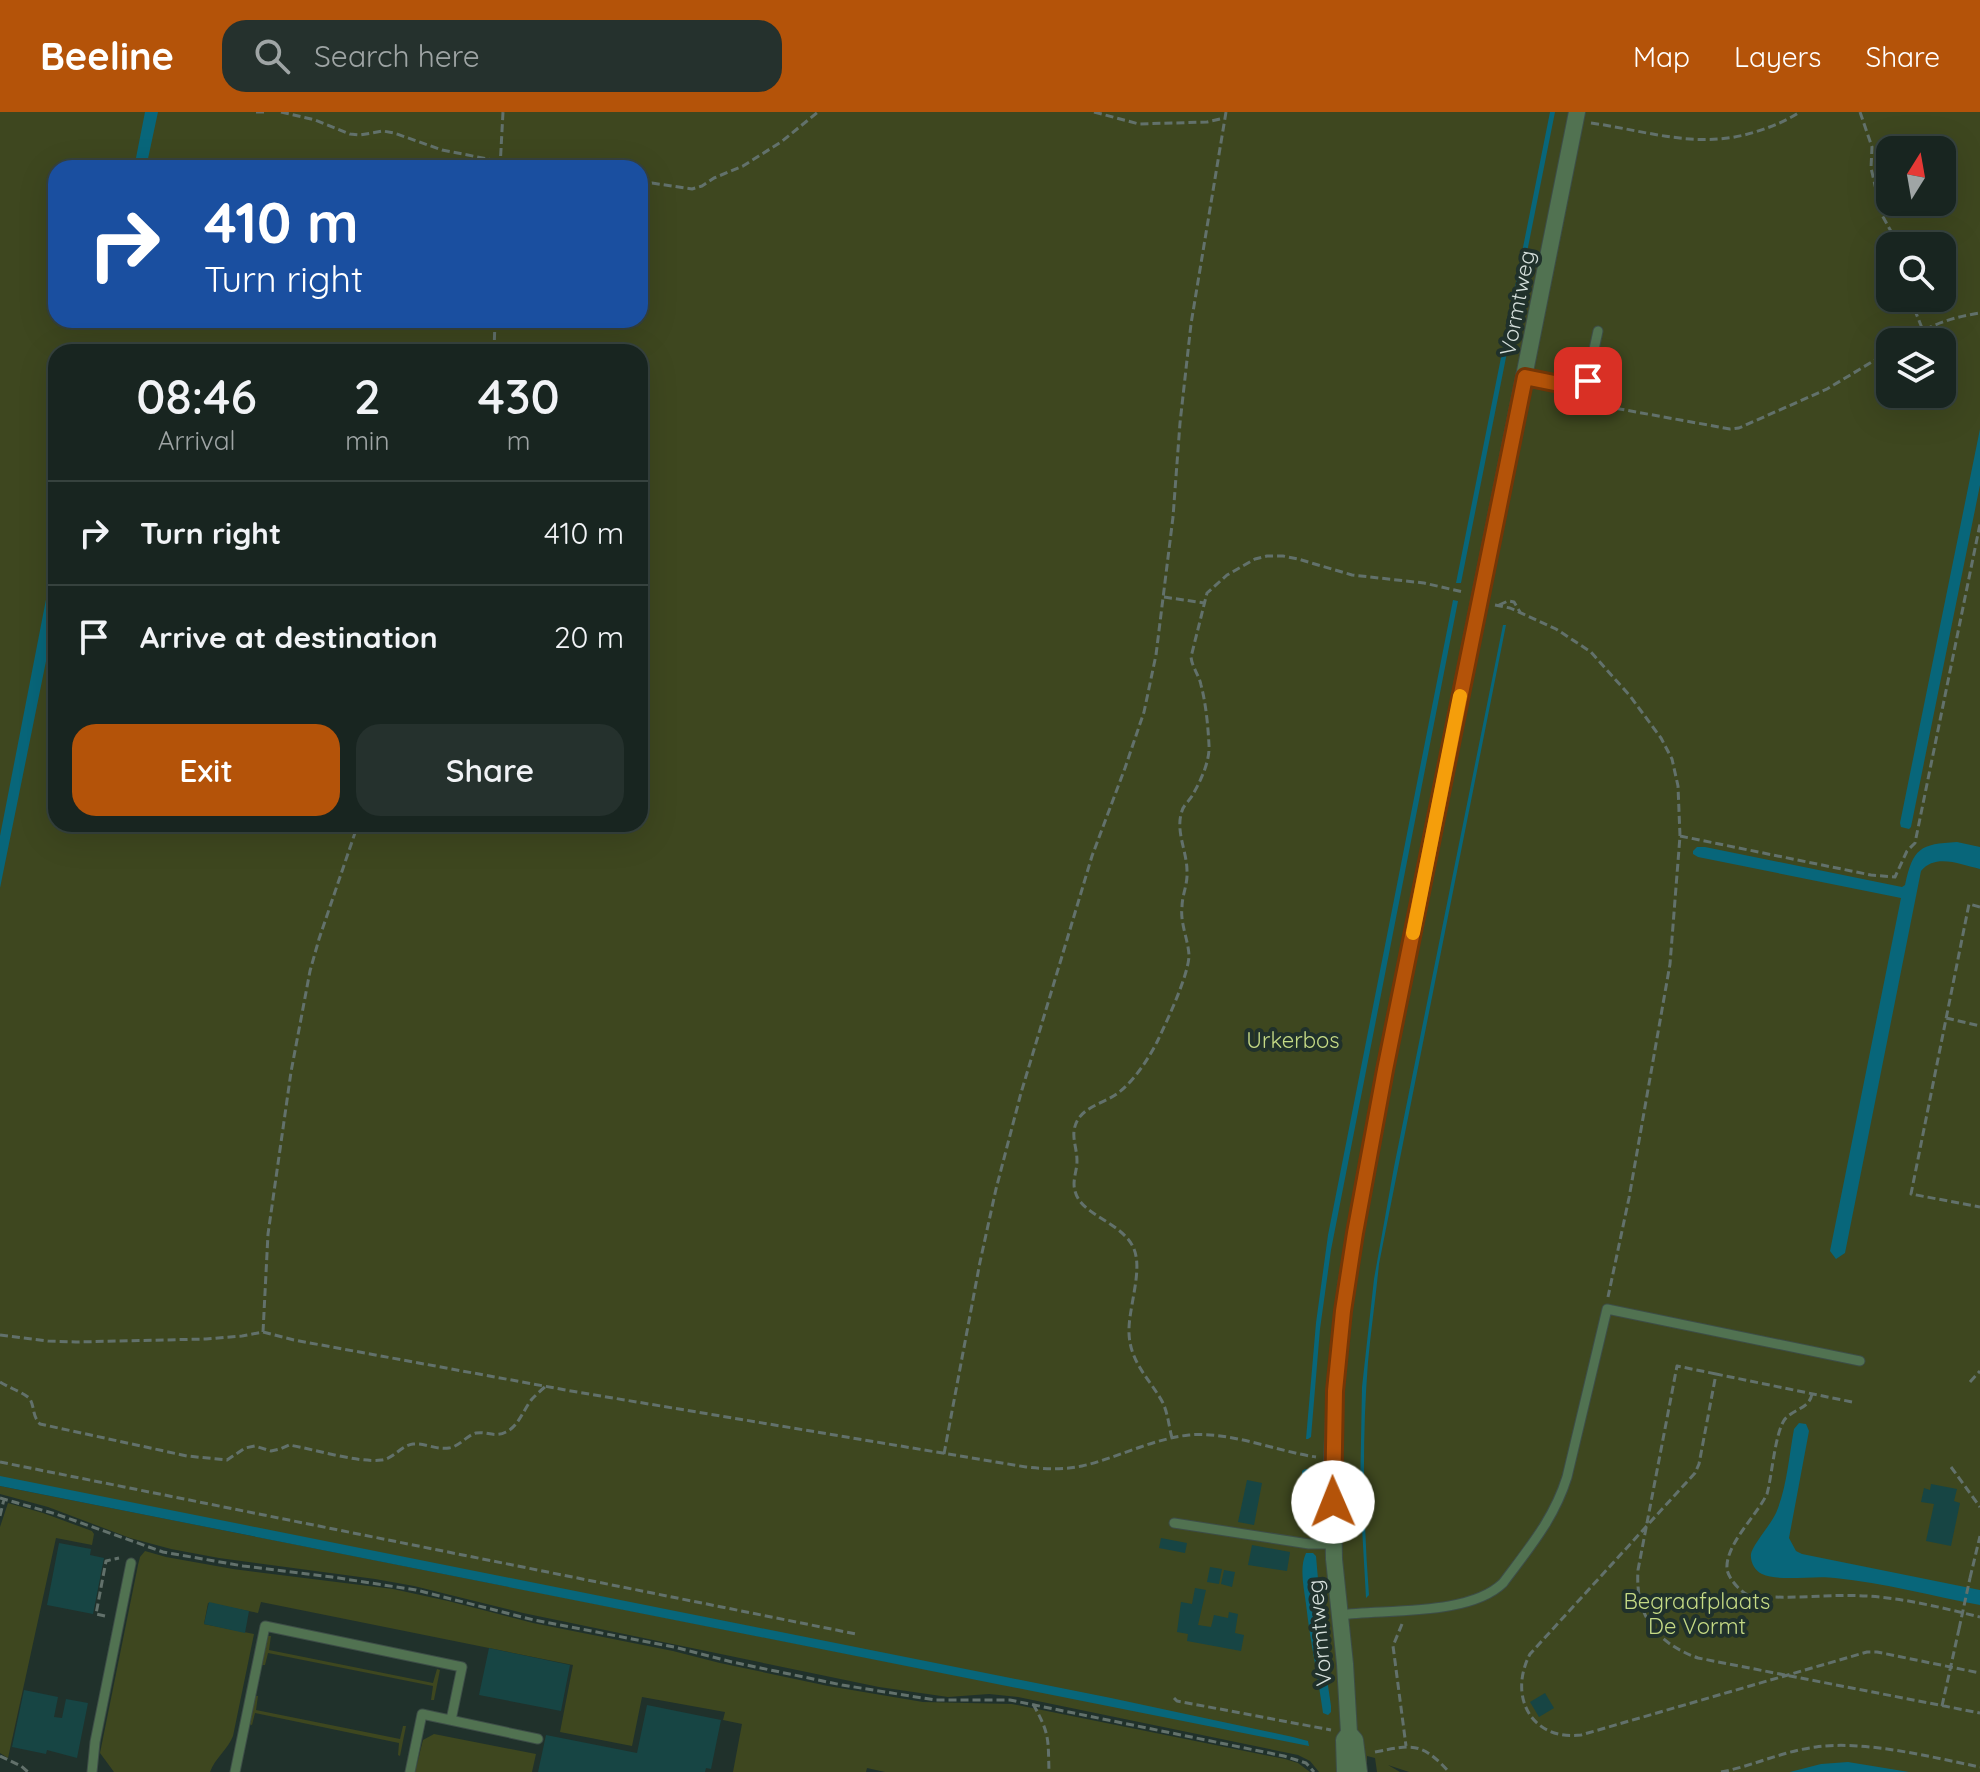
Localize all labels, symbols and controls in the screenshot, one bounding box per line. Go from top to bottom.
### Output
search box [222,20,782,92]
text: Beeline [40,32,174,80]
icon: search [250,34,294,78]
text: Search here [314,37,480,75]
text: Map [1633,39,1690,74]
text: Layers [1734,39,1821,74]
text: Share [1865,39,1940,74]
north arrow [1876,136,1956,216]
map controls [1876,136,1956,408]
text: 410 m [204,187,359,257]
icon: right [72,192,176,296]
button: search [1876,232,1956,312]
street label: Vormtweg [1493,248,1541,358]
text: Turn right [204,256,363,301]
button: layers [1876,328,1956,408]
pin [1554,347,1622,415]
icon: arrive [1566,359,1610,403]
text: 08:46 [136,366,257,426]
text: 2 [354,366,381,426]
text: 430 [478,366,560,426]
text: Arrival [158,424,235,457]
text: min [345,424,389,457]
text: m [507,424,531,457]
icon: right [72,511,116,555]
text: Turn right [140,514,281,552]
text: 410 m [544,514,624,552]
icon: arrive [72,615,116,659]
text: Arrive at destination [140,618,438,656]
text: 20 m [554,618,624,656]
button: Exit [72,724,340,816]
button: Share [356,724,624,816]
park label: Urkerbos [1246,1026,1340,1054]
position arrow [1291,1460,1375,1544]
street label: Vormtweg [1300,1579,1338,1687]
park label: Begraafplaats De Vormt [1624,1587,1770,1640]

